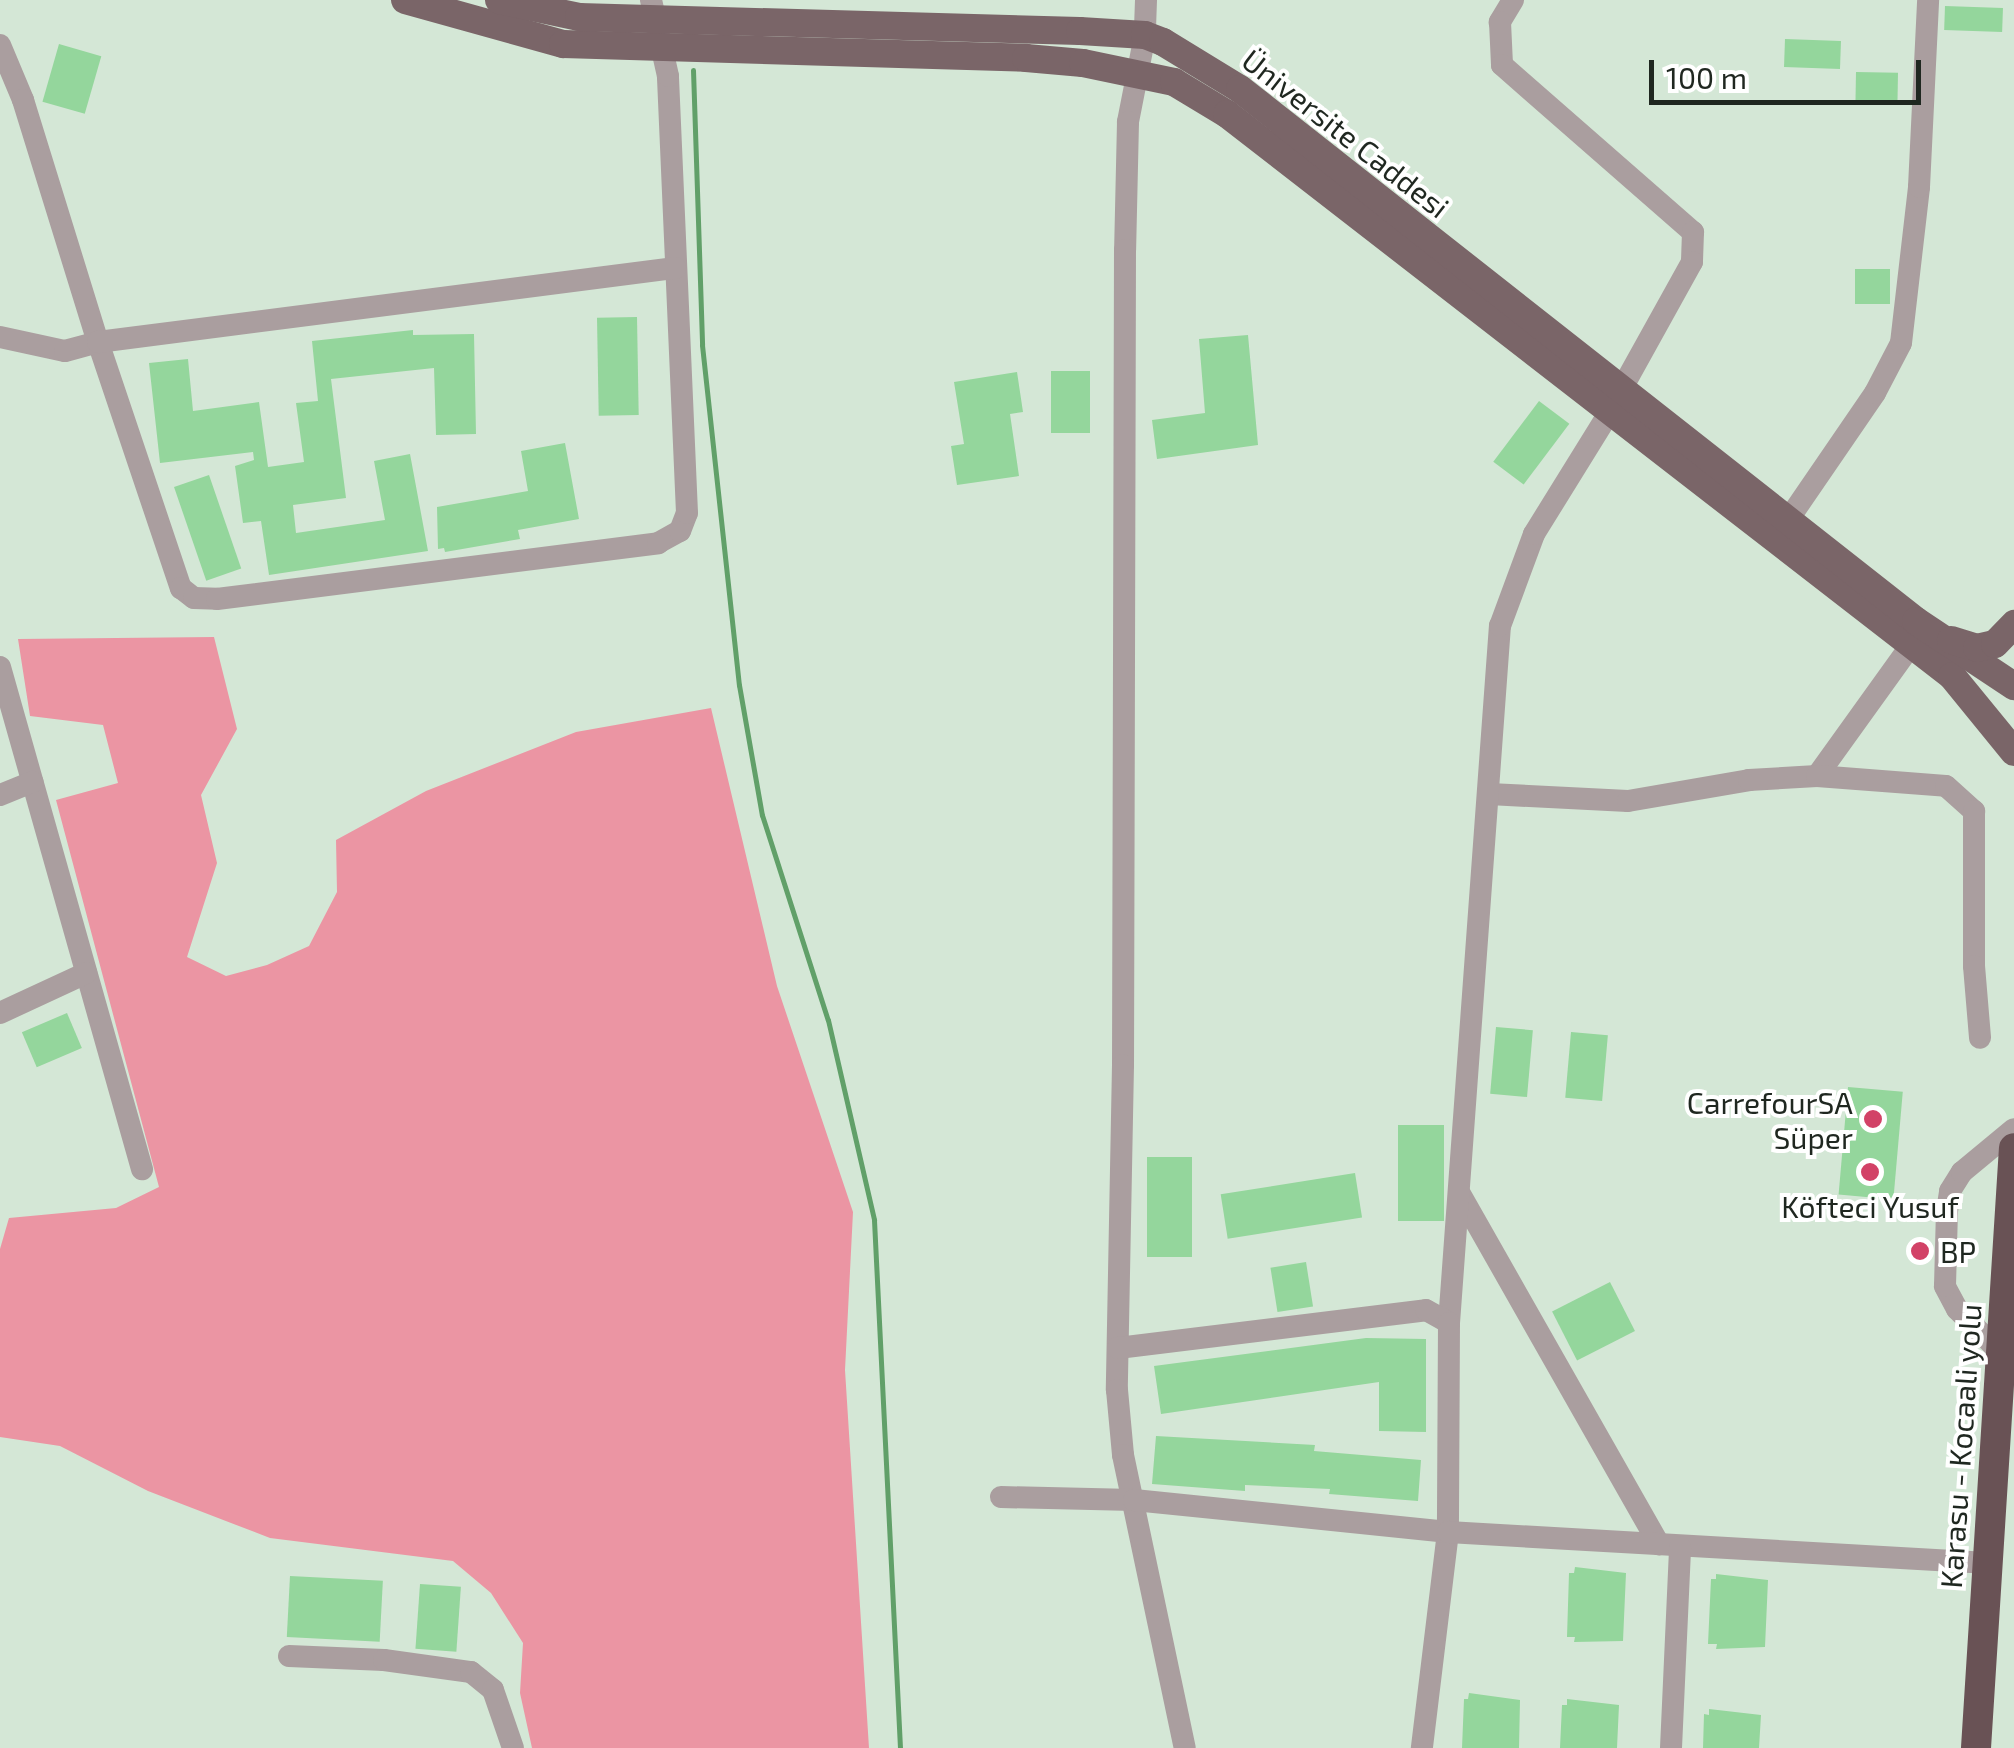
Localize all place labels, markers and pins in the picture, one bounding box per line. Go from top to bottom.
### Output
place label: CarrefourSA Süper [1687,1084,1853,1154]
marker: CarrefourSA Süper [1862,1108,1884,1130]
marker: Köfteci Yusuf [1859,1161,1881,1183]
place label: Köfteci Yusuf [1781,1188,1959,1224]
place label: BP [1940,1233,1976,1269]
marker: BP [1909,1240,1931,1262]

